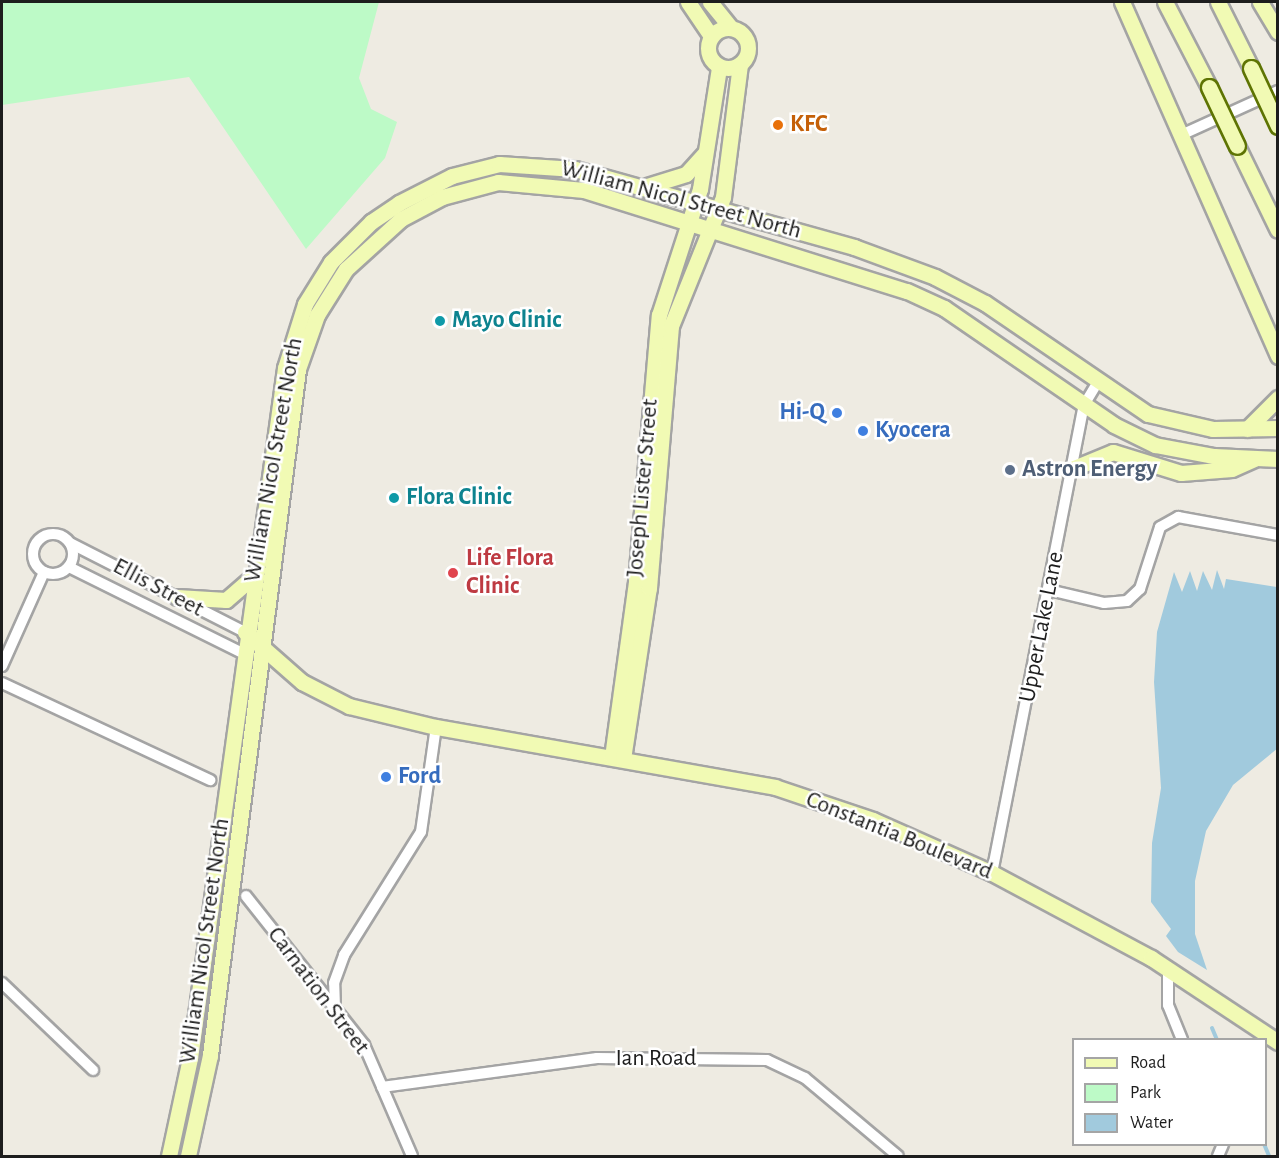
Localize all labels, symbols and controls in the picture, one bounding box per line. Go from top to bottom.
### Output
place label: KFC [790,111,827,139]
marker: KFC [771,118,785,132]
street label: William Nicol Street North [558,154,804,246]
place label: Mayo Clinic [452,307,561,335]
marker: Mayo Clinic [433,314,447,328]
street label: William Nicol Street North [238,335,310,585]
street label: Joseph Lister Street [621,398,665,578]
place label: Hi-Q [779,399,825,427]
marker: Hi-Q [830,406,844,420]
place label: Kyocera [875,417,951,445]
marker: Kyocera [856,424,870,438]
place label: Astron Energy [1022,456,1157,484]
marker: Astron Energy [1003,463,1017,477]
place label: Flora Clinic [406,484,512,512]
marker: Flora Clinic [387,491,401,505]
place label: Life Flora Clinic [466,545,554,601]
street label: Upper Lake Lane [1013,549,1071,705]
street label: Ellis Street [108,552,208,624]
marker: Life Flora Clinic [444,564,462,582]
place label: Ford [398,763,441,791]
marker: Ford [379,770,393,784]
street label: Constantia Boulevard [802,785,996,887]
street label: William Nicol Street North [173,816,237,1066]
street label: Carnation Street [261,921,375,1061]
legend [1072,1038,1267,1146]
street label: Ian Road [616,1045,696,1073]
text: Road [1130,1054,1166,1072]
text: Park [1130,1084,1161,1102]
text: Water [1130,1114,1173,1132]

